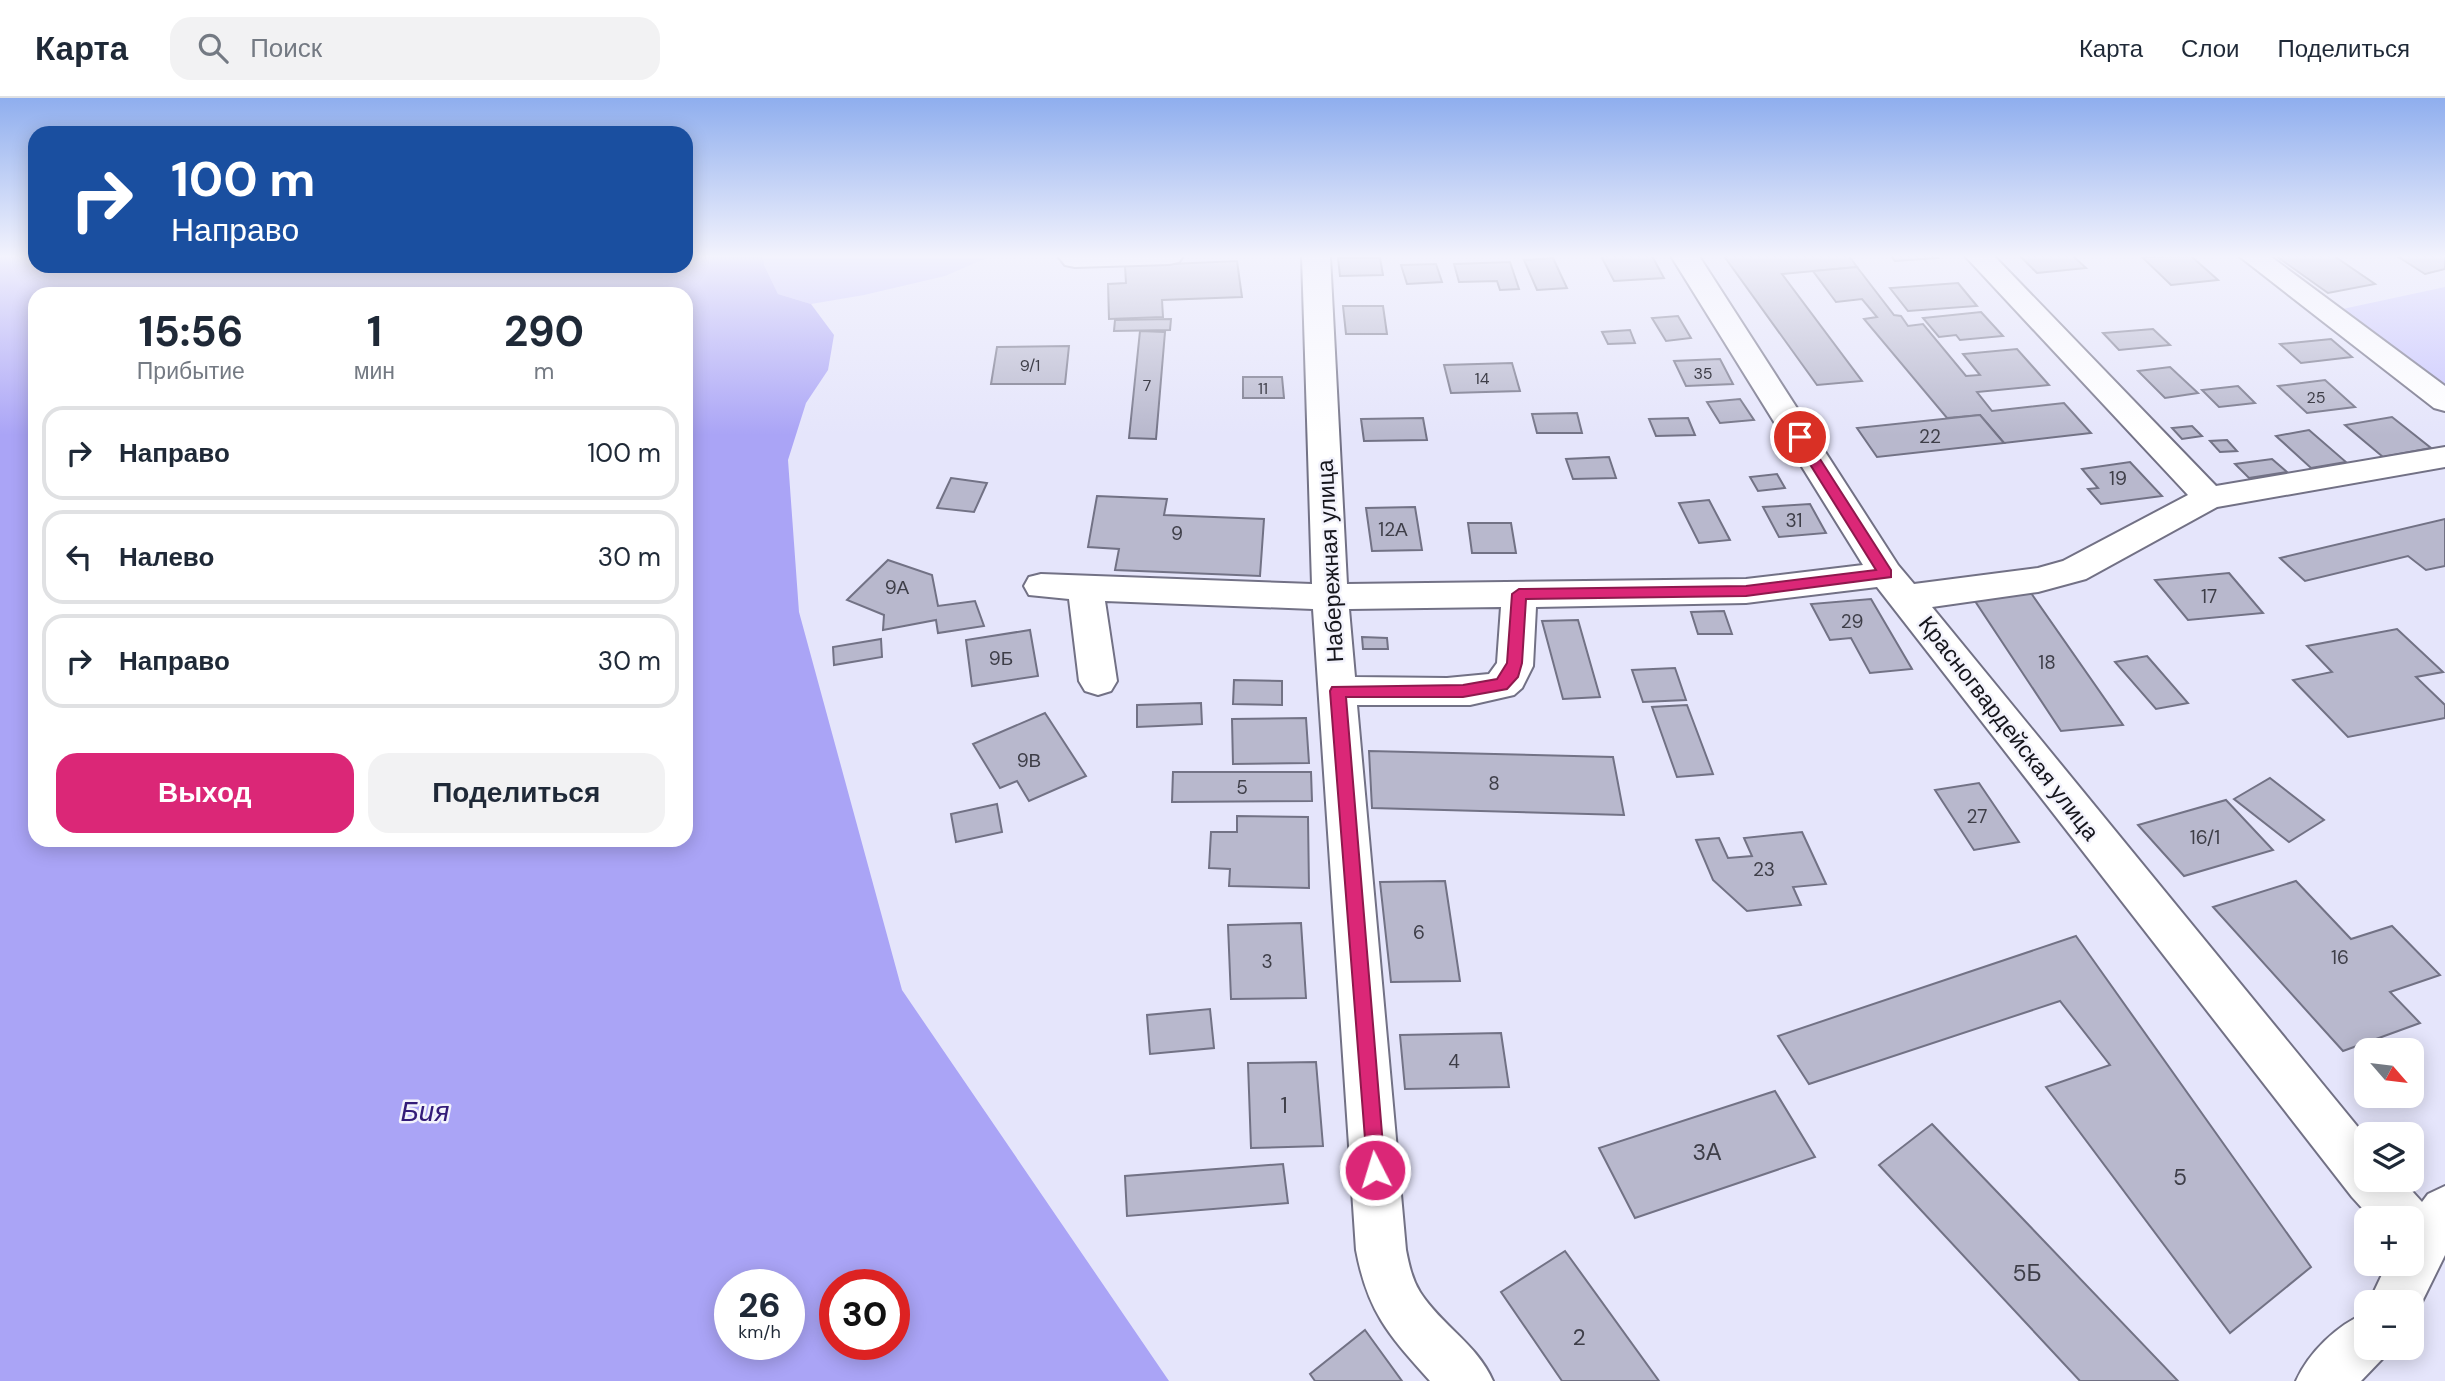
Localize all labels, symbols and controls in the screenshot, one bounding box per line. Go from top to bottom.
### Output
search box [170,17,660,80]
text: Карта [35,27,128,70]
icon: search [194,29,232,67]
text: Поиск [250,31,322,65]
text: Карта [2079,33,2143,64]
text: Слои [2181,33,2239,64]
text: Поделиться [2277,33,2410,64]
text: 100 m [171,147,315,211]
icon: right [56,154,147,245]
text: Направо [171,209,299,251]
text: 15:56 [138,304,243,359]
text: 1 [367,304,382,359]
text: 290 [504,304,584,359]
house number: 9/1 [1020,355,1040,376]
text: Прибытие [137,356,245,386]
text: мин [354,356,395,386]
text: m [534,356,554,386]
house number: 35 [1693,363,1713,384]
house number: 14 [1475,368,1490,389]
house number: 7 [1143,375,1151,396]
house number: 11 [1258,378,1268,399]
house number: 25 [2307,387,2325,408]
pin [1770,407,1830,467]
icon: arrive [1781,418,1819,456]
house number: 22 [1919,424,1941,449]
icon: right [60,434,98,472]
text: Направо [119,436,230,470]
text: 100 m [587,436,661,470]
street label: Набережная улица [1310,459,1350,663]
house number: 19 [2109,466,2127,491]
house number: 31 [1786,508,1802,533]
house number: 12А [1378,517,1408,542]
house number: 9 [1171,521,1183,546]
icon: left [60,538,98,576]
text: Налево [119,540,214,574]
text: 30 m [598,540,661,574]
house number: 9А [885,575,910,600]
house number: 17 [2201,584,2217,609]
house number: 29 [1841,609,1863,634]
street label: Красногвардейская улица [1912,610,2106,847]
icon: right [60,642,98,680]
text: Направо [119,644,230,678]
text: 30 m [598,644,661,678]
house number: 9Б [989,646,1013,671]
house number: 18 [2038,650,2056,675]
house number: 9В [1017,748,1041,773]
button: Выход [56,753,354,833]
button: Поделиться [368,753,665,833]
house number: 8 [1488,771,1500,796]
house number: 5 [1236,775,1248,800]
house number: 27 [1967,804,1987,829]
house number: 16/1 [2190,825,2220,850]
house number: 23 [1753,857,1775,882]
house number: 6 [1413,920,1425,945]
house number: 16 [2331,945,2349,970]
house number: 3 [1261,949,1273,974]
north arrow [2354,1038,2424,1108]
map controls [2354,1038,2424,1360]
house number: 4 [1448,1049,1460,1074]
house number: 1 [1280,1090,1288,1120]
water label: Бия [401,1093,449,1130]
button: layers [2354,1122,2424,1192]
position arrow [1338,1133,1412,1207]
house number: 3А [1693,1137,1722,1167]
house number: 5 [2173,1162,2187,1192]
button: + [2354,1206,2424,1276]
house number: 5Б [2012,1258,2042,1288]
speed limit sign: 30 [819,1269,910,1360]
text: 26 [738,1282,781,1328]
button: − [2354,1290,2424,1360]
text: km/h [738,1320,781,1344]
house number: 2 [1572,1322,1586,1352]

